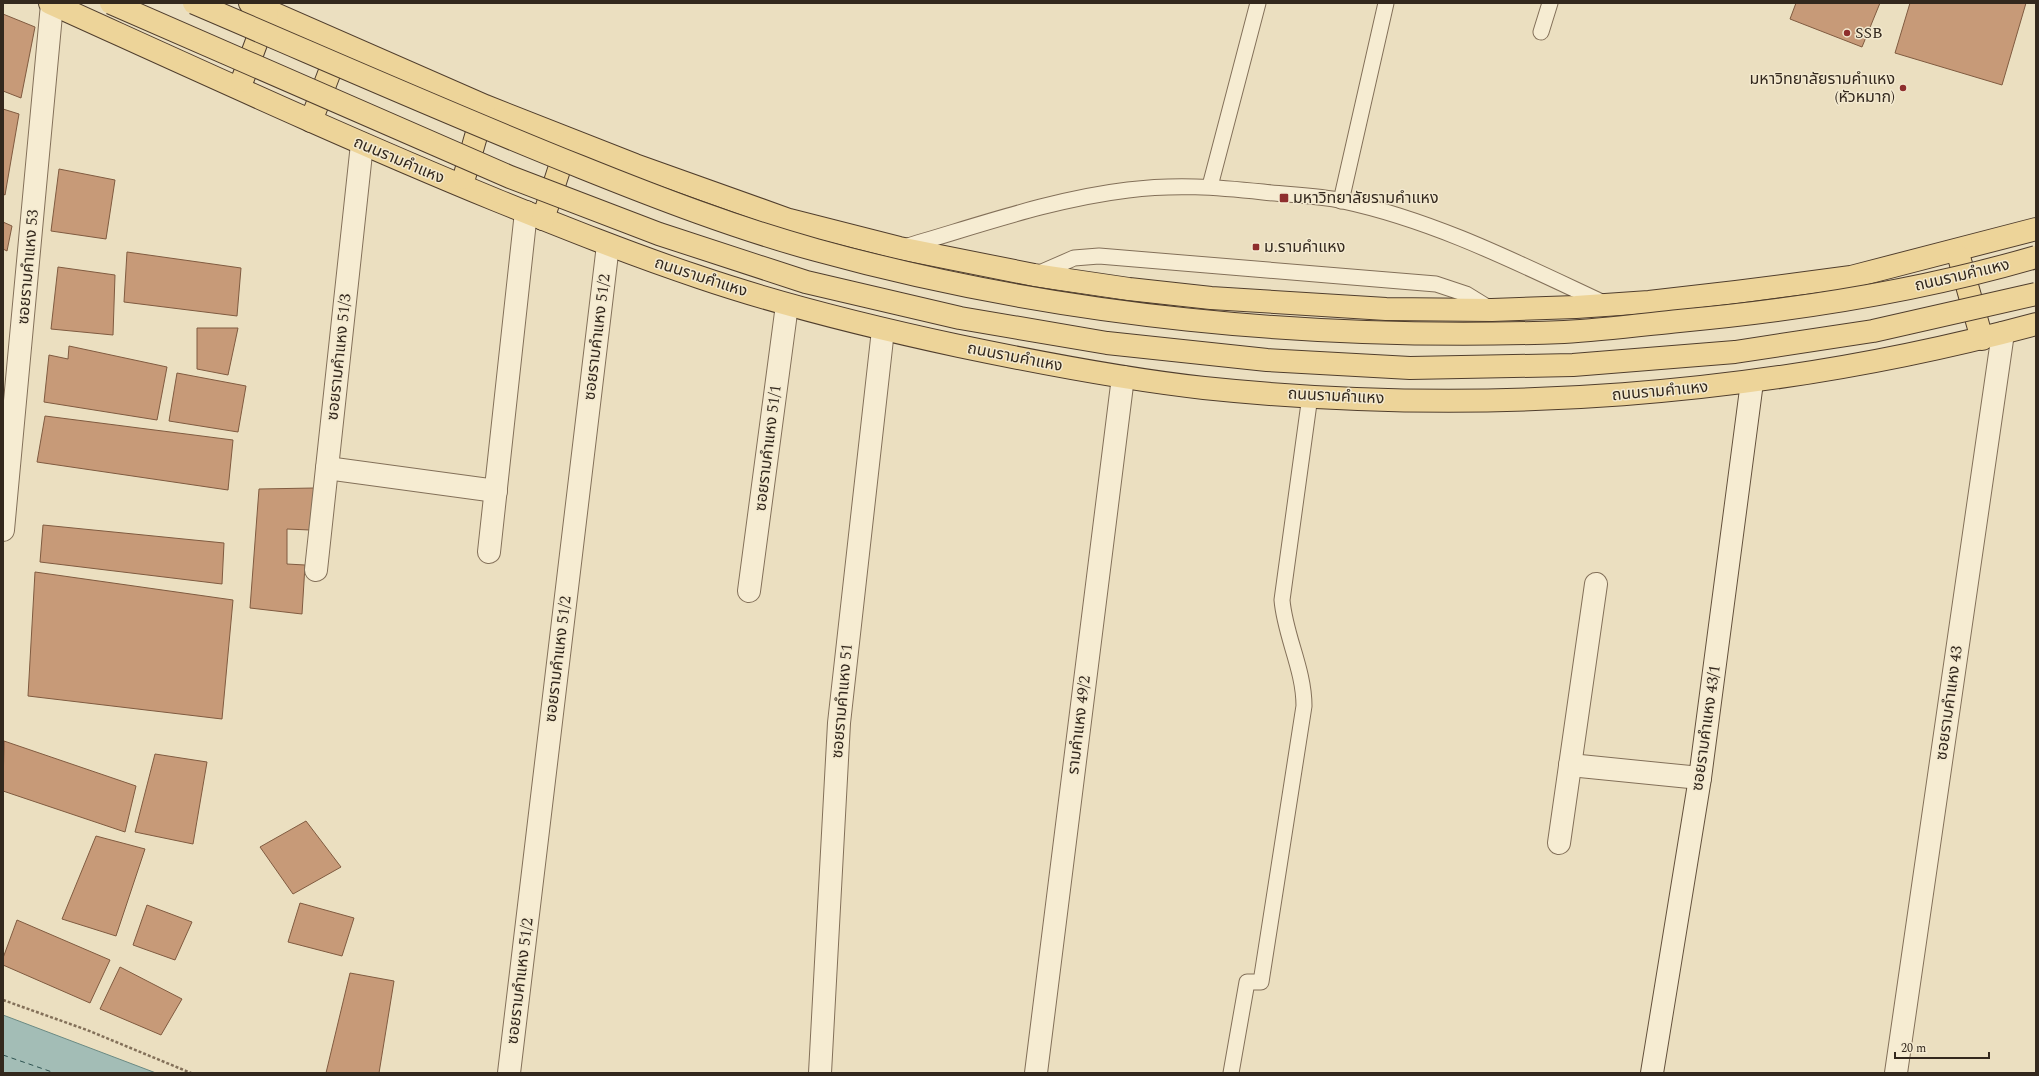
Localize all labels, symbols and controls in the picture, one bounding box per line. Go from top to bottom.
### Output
place label: SSB [1855,21,1883,45]
marker: SSB [1842,28,1852,38]
place label: มหาวิทยาลัยรามคำแหง (หัวหมาก) [1750,67,1895,109]
marker: มหาวิทยาลัยรามคำแหง (หัวหมาก) [1898,83,1908,93]
street label: ถนนรามคำแหง [350,130,448,190]
place label: มหาวิทยาลัยรามคำแหง [1293,186,1439,210]
marker: มหาวิทยาลัยรามคำแหง [1278,192,1290,204]
street label: ซอยรามคำแหง 53 [11,209,45,325]
place label: ม.รามคำแหง [1264,235,1345,259]
marker: ม.รามคำแหง [1251,242,1261,252]
street label: ถนนรามคำแหง [651,251,751,303]
street label: ถนนรามคำแหง [1912,252,2012,298]
street label: ซอยรามคำแหง 51/2 [577,272,617,402]
street label: ซอยรามคำแหง 51/3 [320,293,358,421]
street label: ถนนรามคำแหง [965,336,1065,378]
street label: ถนนรามคำแหง [1611,375,1709,407]
street label: ถนนรามคำแหง [1287,381,1385,411]
street label: ซอยรามคำแหง 51/1 [748,383,788,513]
street label: ซอยรามคำแหง 51/2 [538,594,578,724]
street label: ซอยรามคำแหง 51 [825,643,859,759]
street label: ซอยรามคำแหง 43 [1929,644,1969,762]
street label: ซอยรามคำแหง 43/1 [1685,663,1727,793]
street label: รามคำแหง 49/2 [1061,674,1097,776]
street label: ซอยรามคำแหง 51/2 [500,916,540,1046]
scale bar [1895,1034,1989,1060]
text: 20 m [1901,1039,1926,1058]

